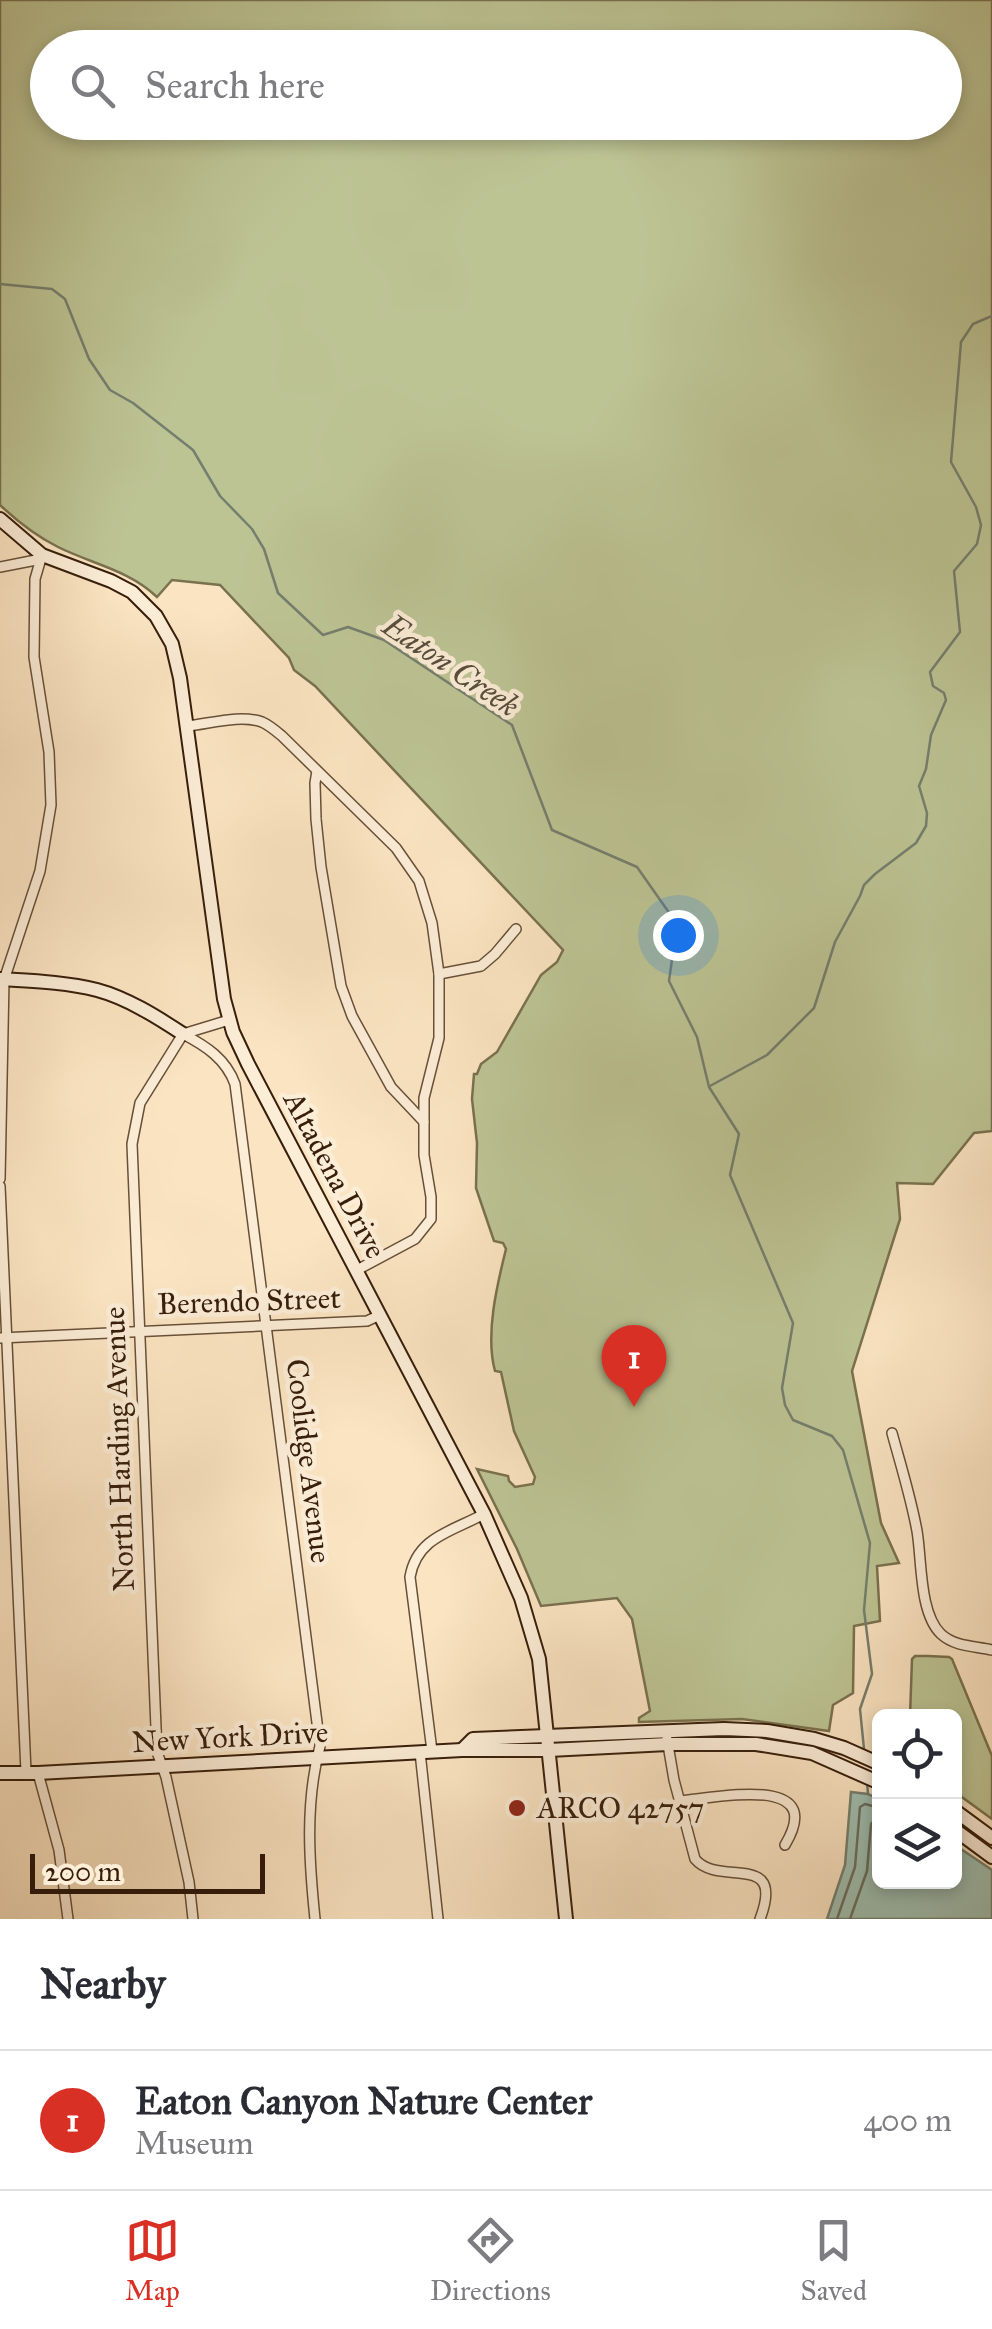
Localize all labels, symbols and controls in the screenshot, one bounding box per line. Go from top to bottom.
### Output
search box [30,30,962,140]
icon: search [65,58,120,113]
text: Search here [145,62,325,108]
water label: Eaton Creek [374,605,526,725]
your location [653,910,704,961]
street label: Altadena Drive [275,1084,394,1265]
street label: Berendo Street [157,1280,342,1322]
street label: North Harding Avenue [96,1306,142,1592]
pin: 1 [602,1324,666,1407]
street label: Coolidge Avenue [279,1357,339,1565]
map controls [872,1709,962,1889]
button: locate [872,1709,962,1799]
street label: New York Drive [131,1714,329,1760]
place label: ARCO 42757 [535,1790,704,1826]
marker: ARCO 42757 [506,1797,528,1819]
button: layers [872,1799,962,1889]
scale bar [30,1849,265,1894]
text: 200 m [45,1854,121,1889]
text: Nearby [40,1958,165,2010]
text: Eaton Canyon Nature Center [135,2078,592,2124]
text: 1 [66,2101,79,2140]
text: 400 m [863,2101,952,2140]
text: Museum [135,2124,254,2163]
tab: Map [125,2213,180,2308]
tab: Directions [430,2213,551,2308]
tab: Saved [801,2213,867,2308]

